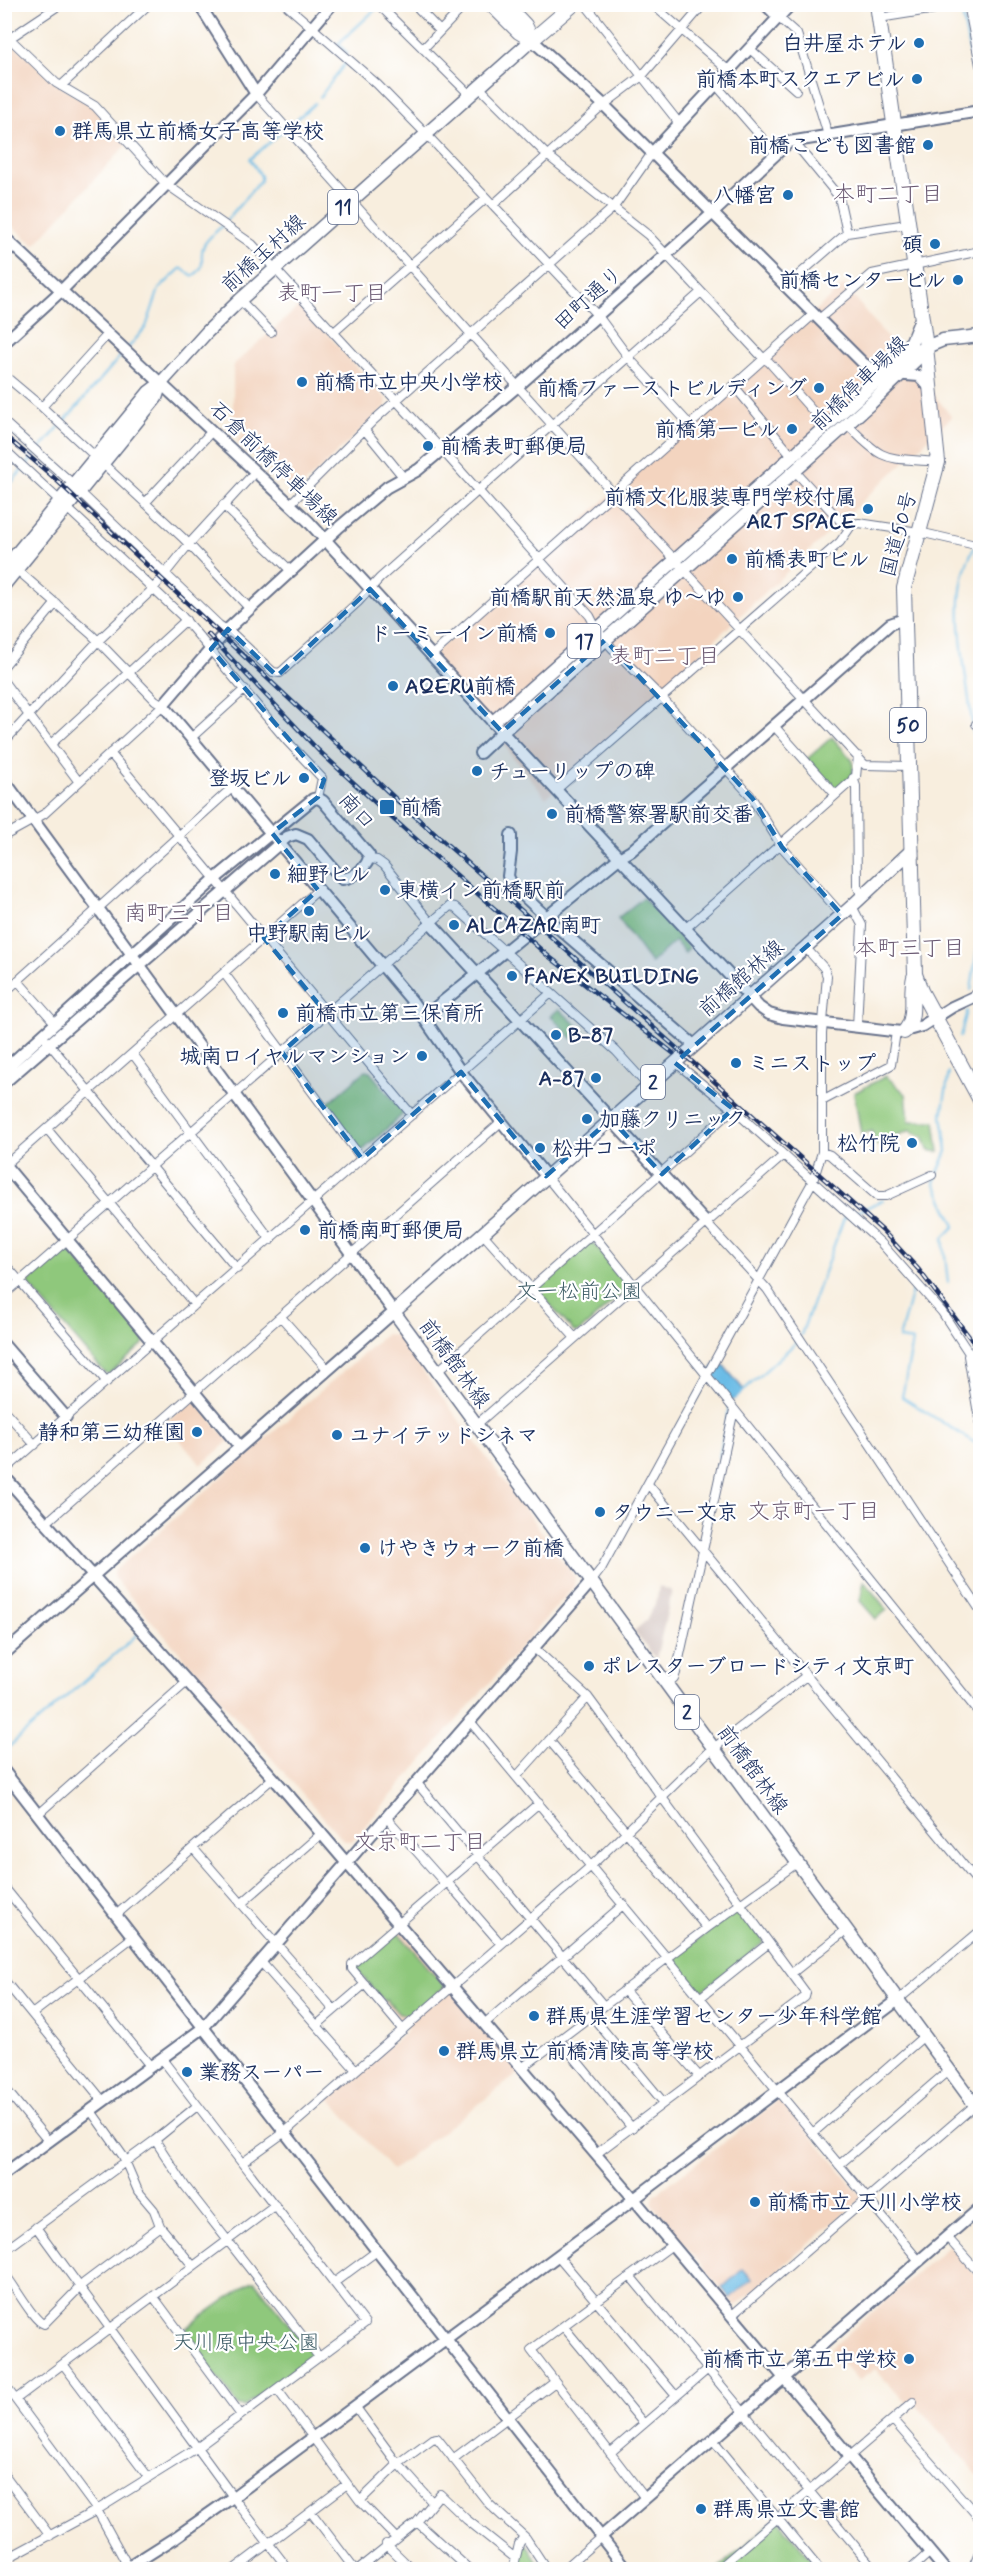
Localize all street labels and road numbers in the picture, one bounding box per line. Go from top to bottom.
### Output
road number: 11 [328,190,358,224]
street label: 前橋玉村線 [215,208,312,299]
street label: 田町通り [548,260,629,337]
street label: 前橋停車場線 [805,330,915,438]
street label: 石倉前橋停車場線 [203,395,343,532]
street label: 国道50号 [874,488,924,580]
road number: 17 [568,624,600,658]
road number: 50 [890,708,926,742]
street label: 南口 [332,787,381,837]
street label: 前橋館林線 [693,934,790,1024]
road number: 2 [641,1065,665,1099]
street label: 前橋館林線 [412,1313,496,1414]
road number: 2 [675,1695,699,1729]
street label: 前橋館林線 [710,1719,794,1820]

